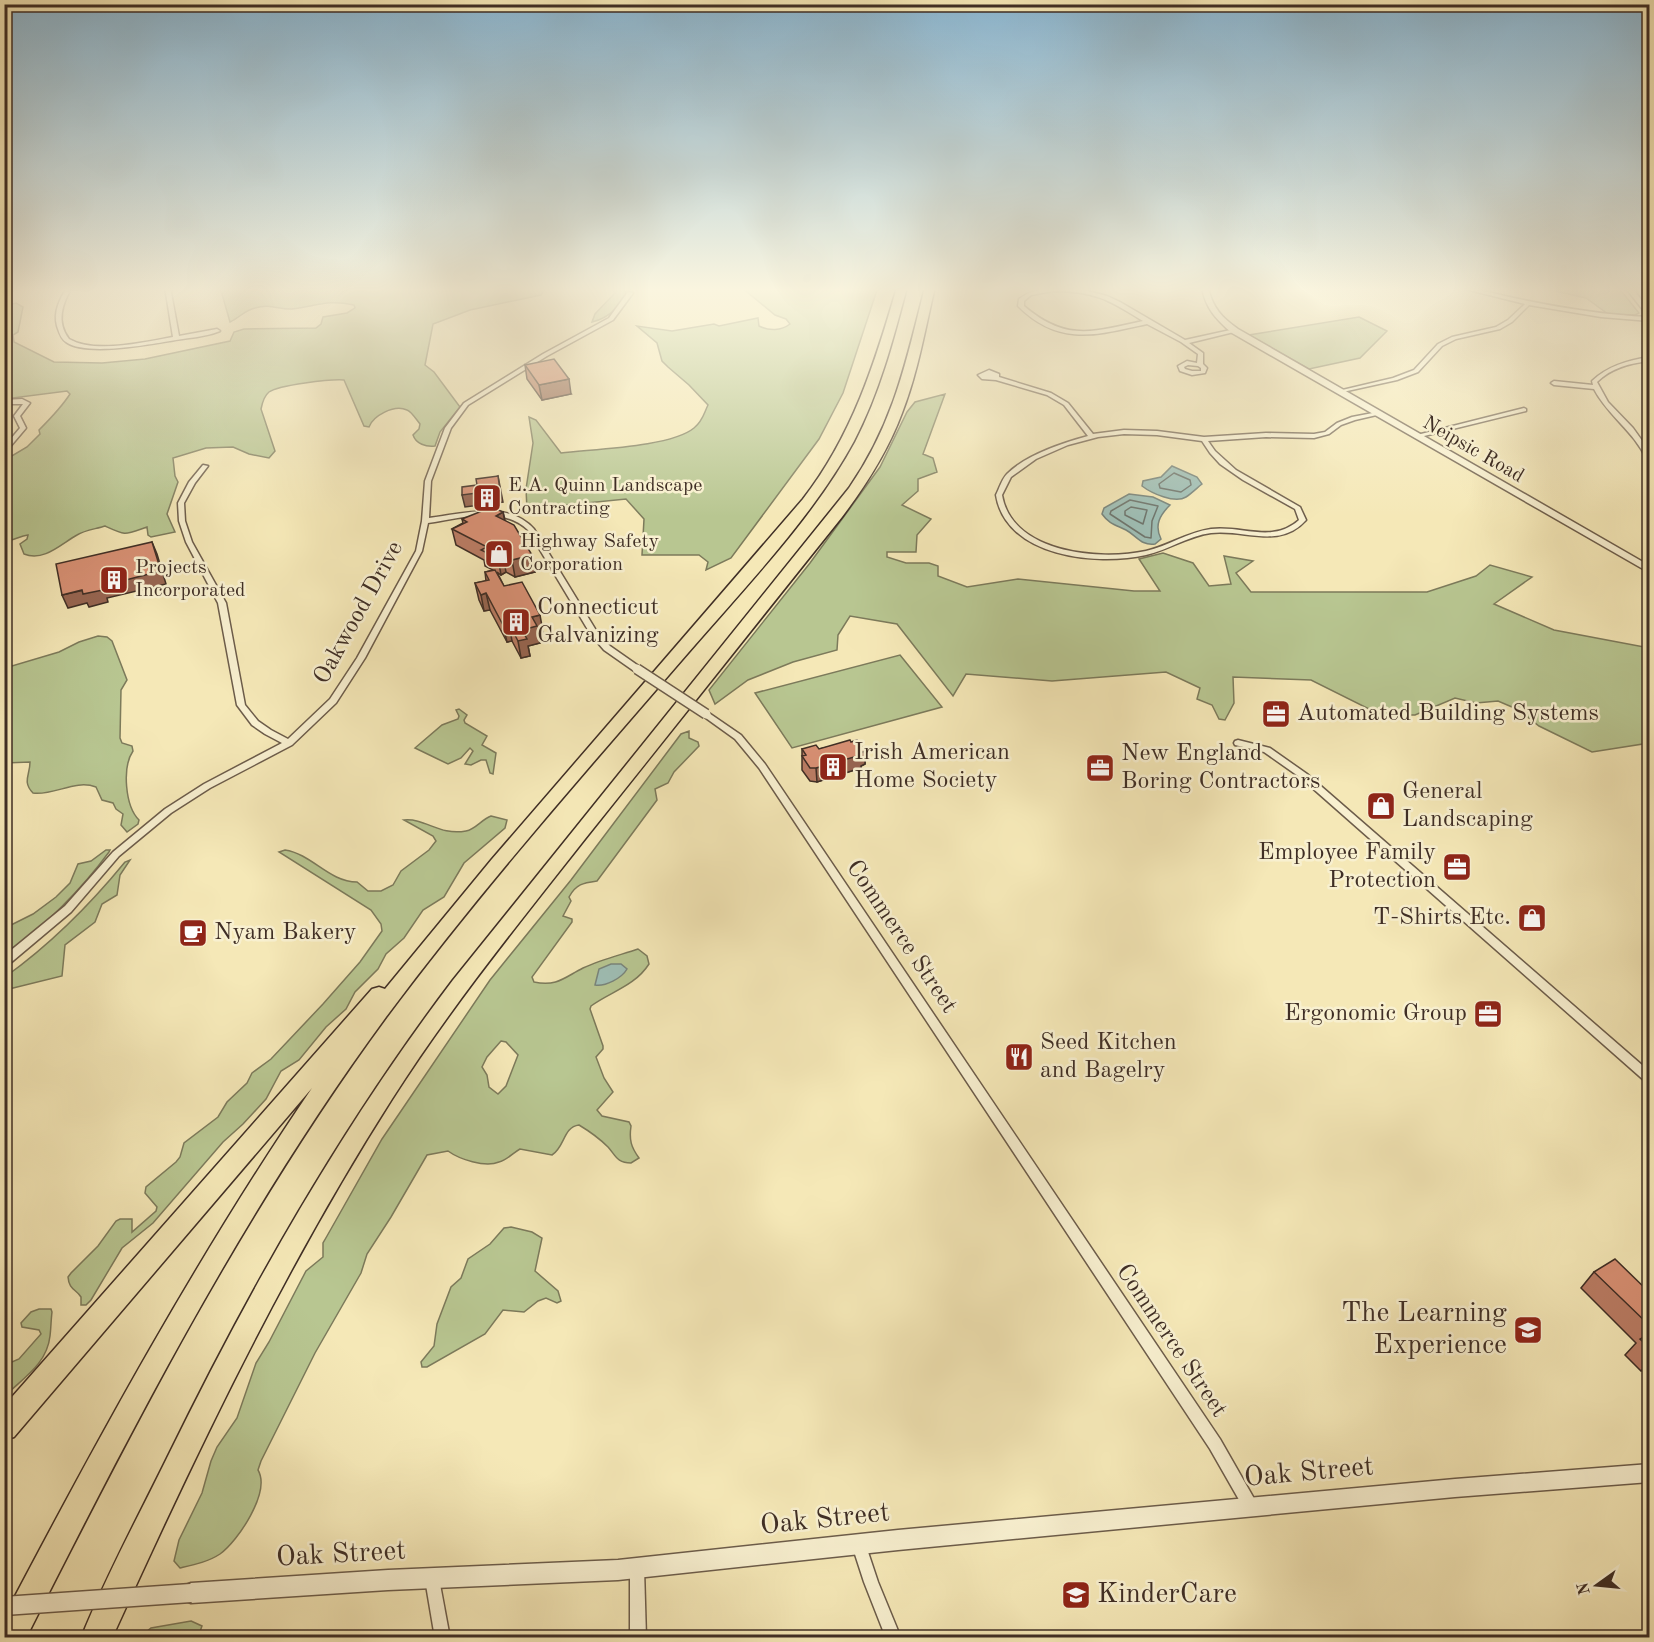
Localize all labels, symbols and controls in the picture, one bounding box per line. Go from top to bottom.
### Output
street label: Neipsic Road [1419,413,1527,487]
place label: E.A. Quinn Landscape Contracting [508,476,703,519]
building icon: E.A. Quinn Landscape Contracting [471,482,503,514]
place label: Highway Safety Corporation [520,532,660,575]
street label: Oakwood Drive [310,538,408,688]
shop icon: Highway Safety Corporation [483,538,515,570]
place label: Projects Incorporated [135,558,246,601]
building icon: Projects Incorporated [98,564,130,596]
place label: Connecticut Galvanizing [537,596,659,648]
building icon: Connecticut Galvanizing [500,606,532,638]
office icon: Automated Building Systems [1260,698,1292,730]
place label: Automated Building Systems [1297,702,1599,726]
place label: Irish American Home Society [854,741,1010,793]
place label: New England Boring Contractors [1121,742,1321,794]
building icon: Irish American Home Society [817,751,849,783]
office icon: New England Boring Contractors [1084,752,1116,784]
place label: General Landscaping [1402,780,1533,832]
shop icon: General Landscaping [1365,790,1397,822]
place label: Employee Family Protection [1258,841,1436,893]
office icon: Employee Family Protection [1441,851,1473,883]
street label: Commerce Street [841,856,961,1018]
shop icon: T-Shirts Etc. [1516,902,1548,934]
place label: T-Shirts Etc. [1373,906,1511,930]
cafe icon: Nyam Bakery [177,917,209,949]
place label: Nyam Bakery [214,921,357,945]
office icon: Ergonomic Group [1472,998,1504,1030]
place label: Ergonomic Group [1284,1002,1467,1026]
place label: Seed Kitchen and Bagelry [1040,1031,1177,1083]
restaurant icon: Seed Kitchen and Bagelry [1003,1041,1035,1073]
street label: Commerce Street [1111,1260,1231,1422]
place label: The Learning Experience [1341,1300,1507,1360]
school or university icon: The Learning Experience [1512,1314,1544,1346]
street label: Oak Street [1243,1453,1375,1493]
street label: Oak Street [759,1499,891,1541]
street label: Oak Street [275,1538,407,1572]
north arrow [1567,1555,1627,1615]
school or university icon: KinderCare [1060,1579,1092,1611]
text: N [1575,1580,1594,1596]
place label: KinderCare [1097,1581,1237,1609]

